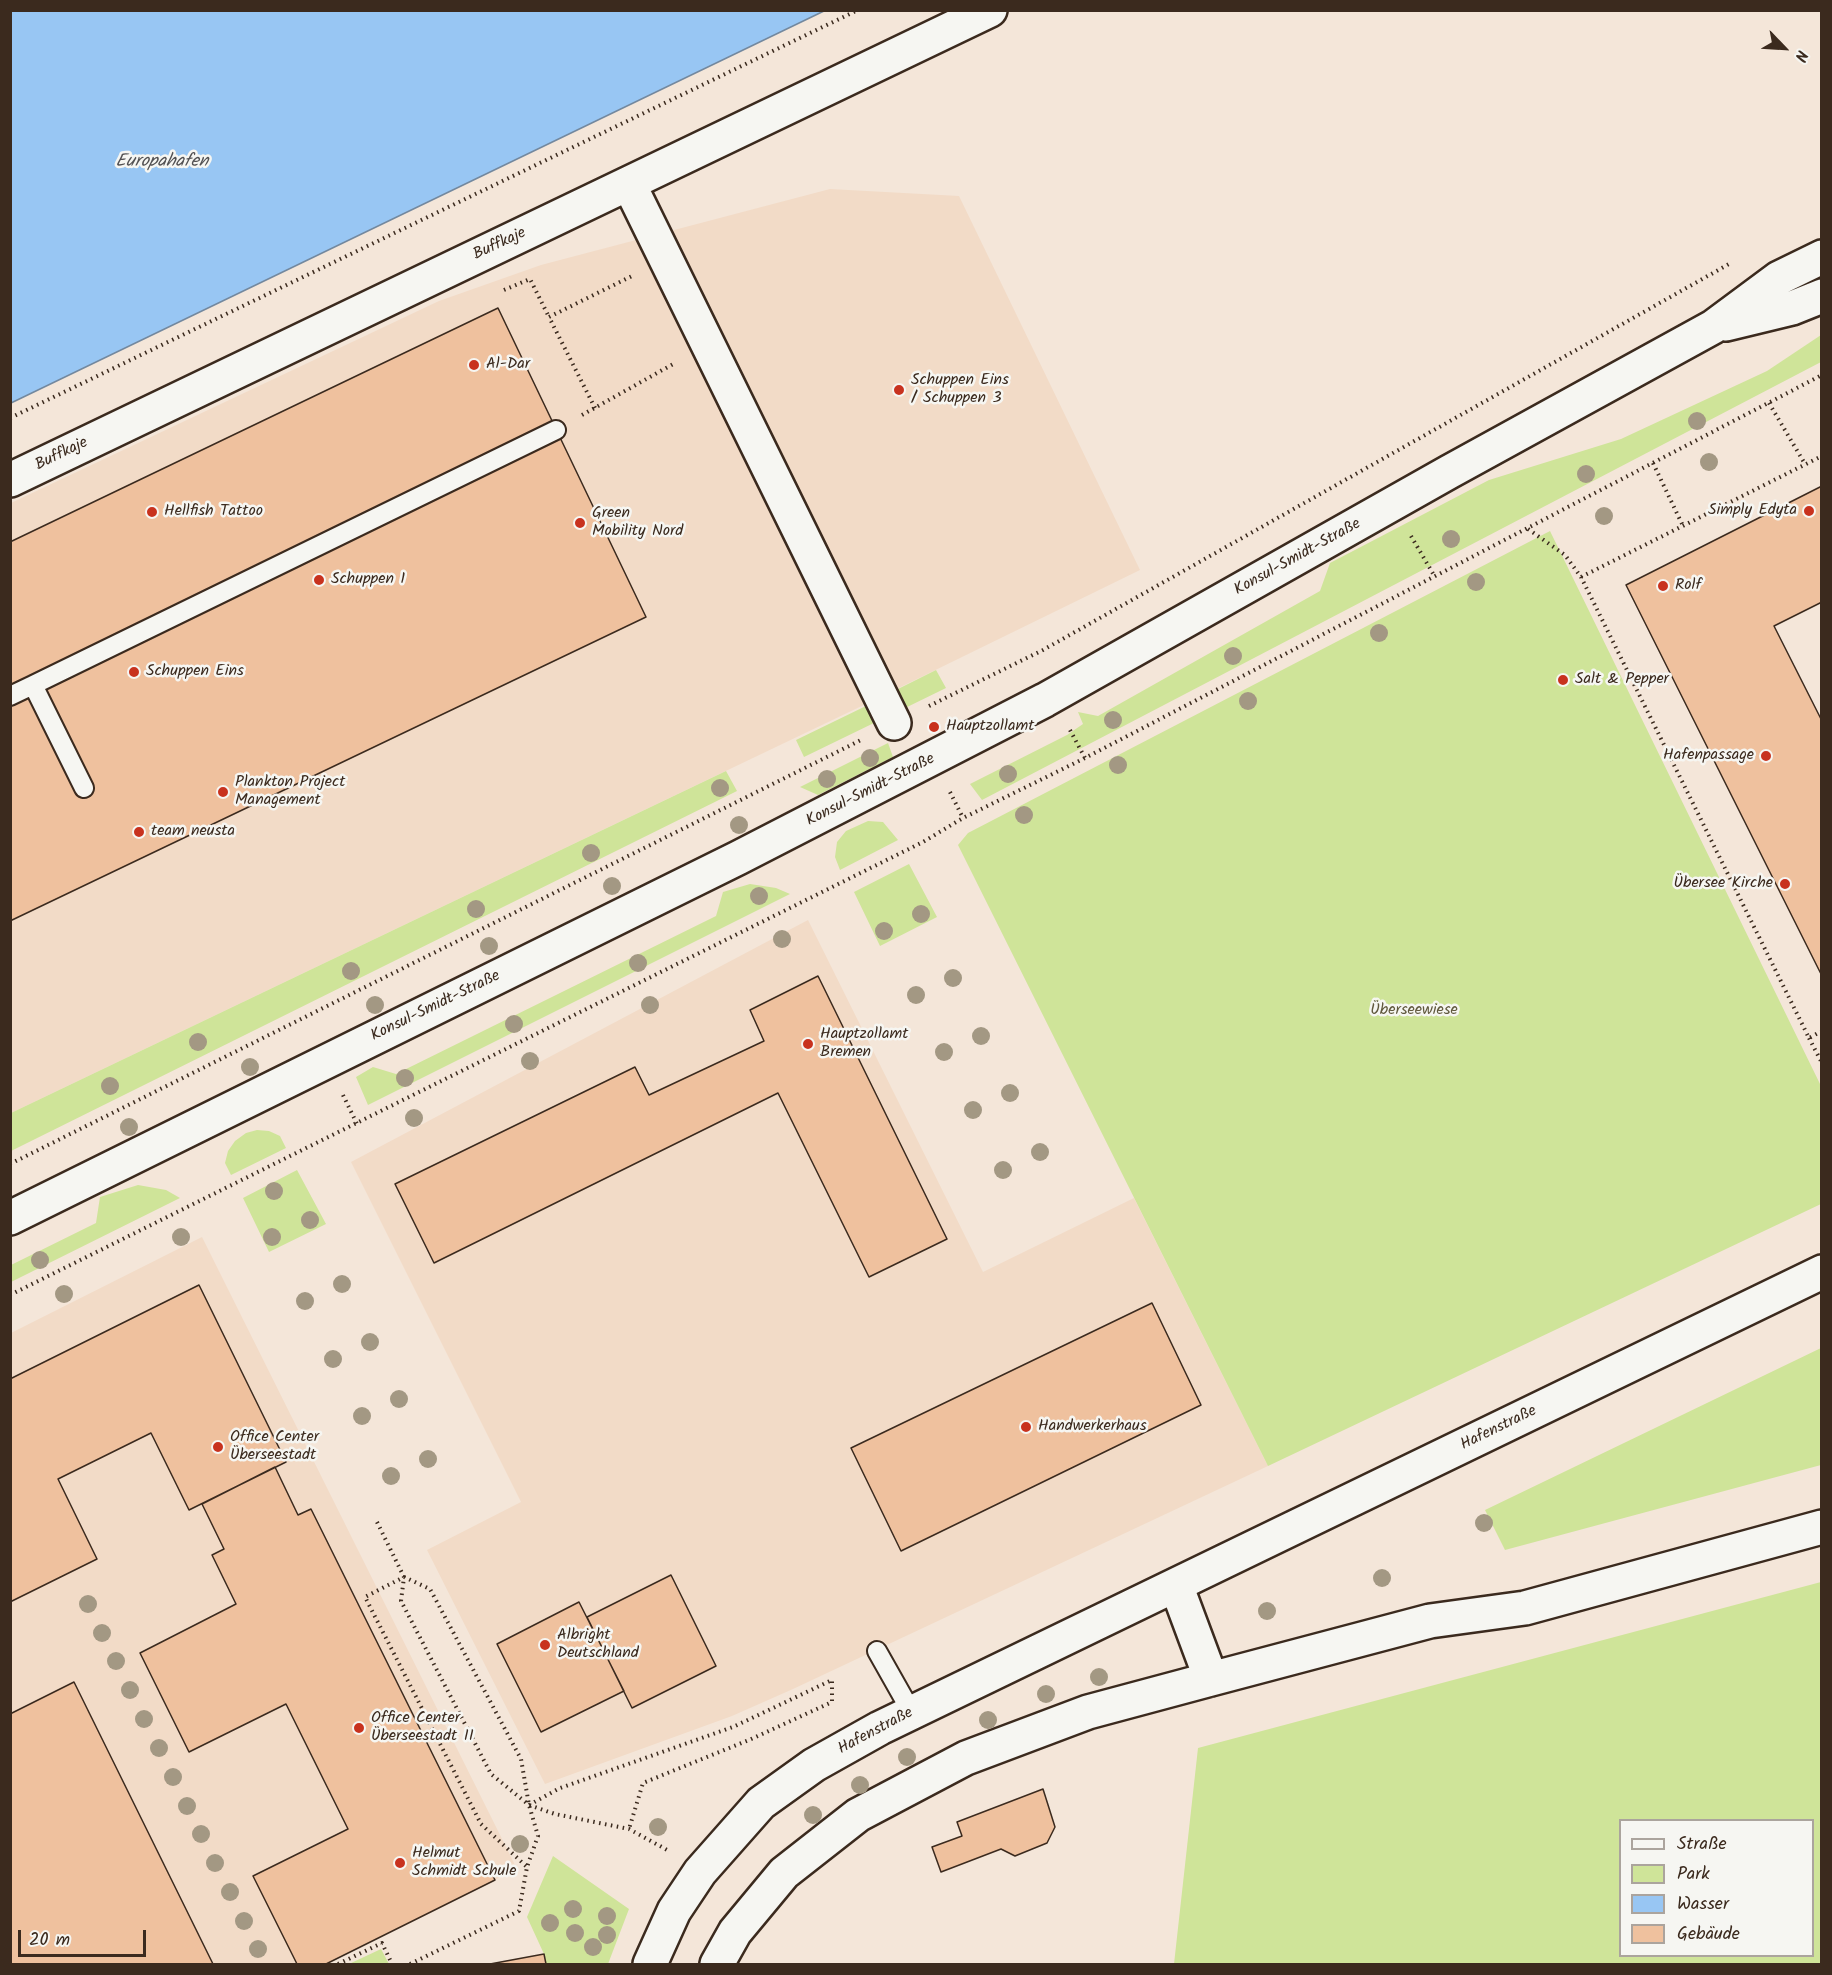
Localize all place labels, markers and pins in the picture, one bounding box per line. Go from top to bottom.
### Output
place label: Al-Dar [486,355,530,375]
marker: Al-Dar [467,358,481,372]
place label: Schuppen Eins / Schuppen 3 [911,371,1009,409]
marker: Schuppen Eins / Schuppen 3 [892,383,906,397]
place label: Simply Edyta [1708,501,1797,521]
place label: Hellfish Tattoo [164,502,263,522]
place label: Green Mobility Nord [592,504,683,542]
marker: Simply Edyta [1802,504,1816,518]
marker: Hellfish Tattoo [145,505,159,519]
marker: Green Mobility Nord [573,516,587,530]
place label: Schuppen 1 [331,570,405,590]
marker: Schuppen 1 [312,573,326,587]
place label: Rolf [1675,576,1702,596]
marker: Rolf [1656,579,1670,593]
place label: Schuppen Eins [146,662,244,682]
marker: Schuppen Eins [127,665,141,679]
place label: Salt & Pepper [1575,670,1669,690]
marker: Salt & Pepper [1556,673,1570,687]
place label: Hauptzollamt [946,717,1034,737]
marker: Hauptzollamt [927,720,941,734]
place label: Hafenpassage [1663,746,1754,766]
marker: Hafenpassage [1759,749,1773,763]
place label: Plankton Project Management [235,773,345,811]
marker: Plankton Project Management [216,785,230,799]
place label: team neusta [151,822,235,842]
marker: team neusta [132,825,146,839]
place label: Übersee Kirche [1674,874,1773,894]
marker: Übersee Kirche [1778,877,1792,891]
place label: Hauptzollamt Bremen [820,1025,908,1063]
marker: Hauptzollamt Bremen [801,1037,815,1051]
place label: Handwerkerhaus [1038,1417,1147,1437]
marker: Handwerkerhaus [1019,1420,1033,1434]
place label: Office Center Überseestadt [230,1428,319,1466]
marker: Office Center Überseestadt [211,1440,225,1454]
place label: Albright Deutschland [557,1626,639,1664]
marker: Albright Deutschland [538,1638,552,1652]
place label: Office Center Überseestadt II [371,1709,474,1747]
marker: Office Center Überseestadt II [352,1721,366,1735]
place label: Helmut Schmidt Schule [412,1844,516,1882]
marker: Helmut Schmidt Schule [393,1856,407,1870]

